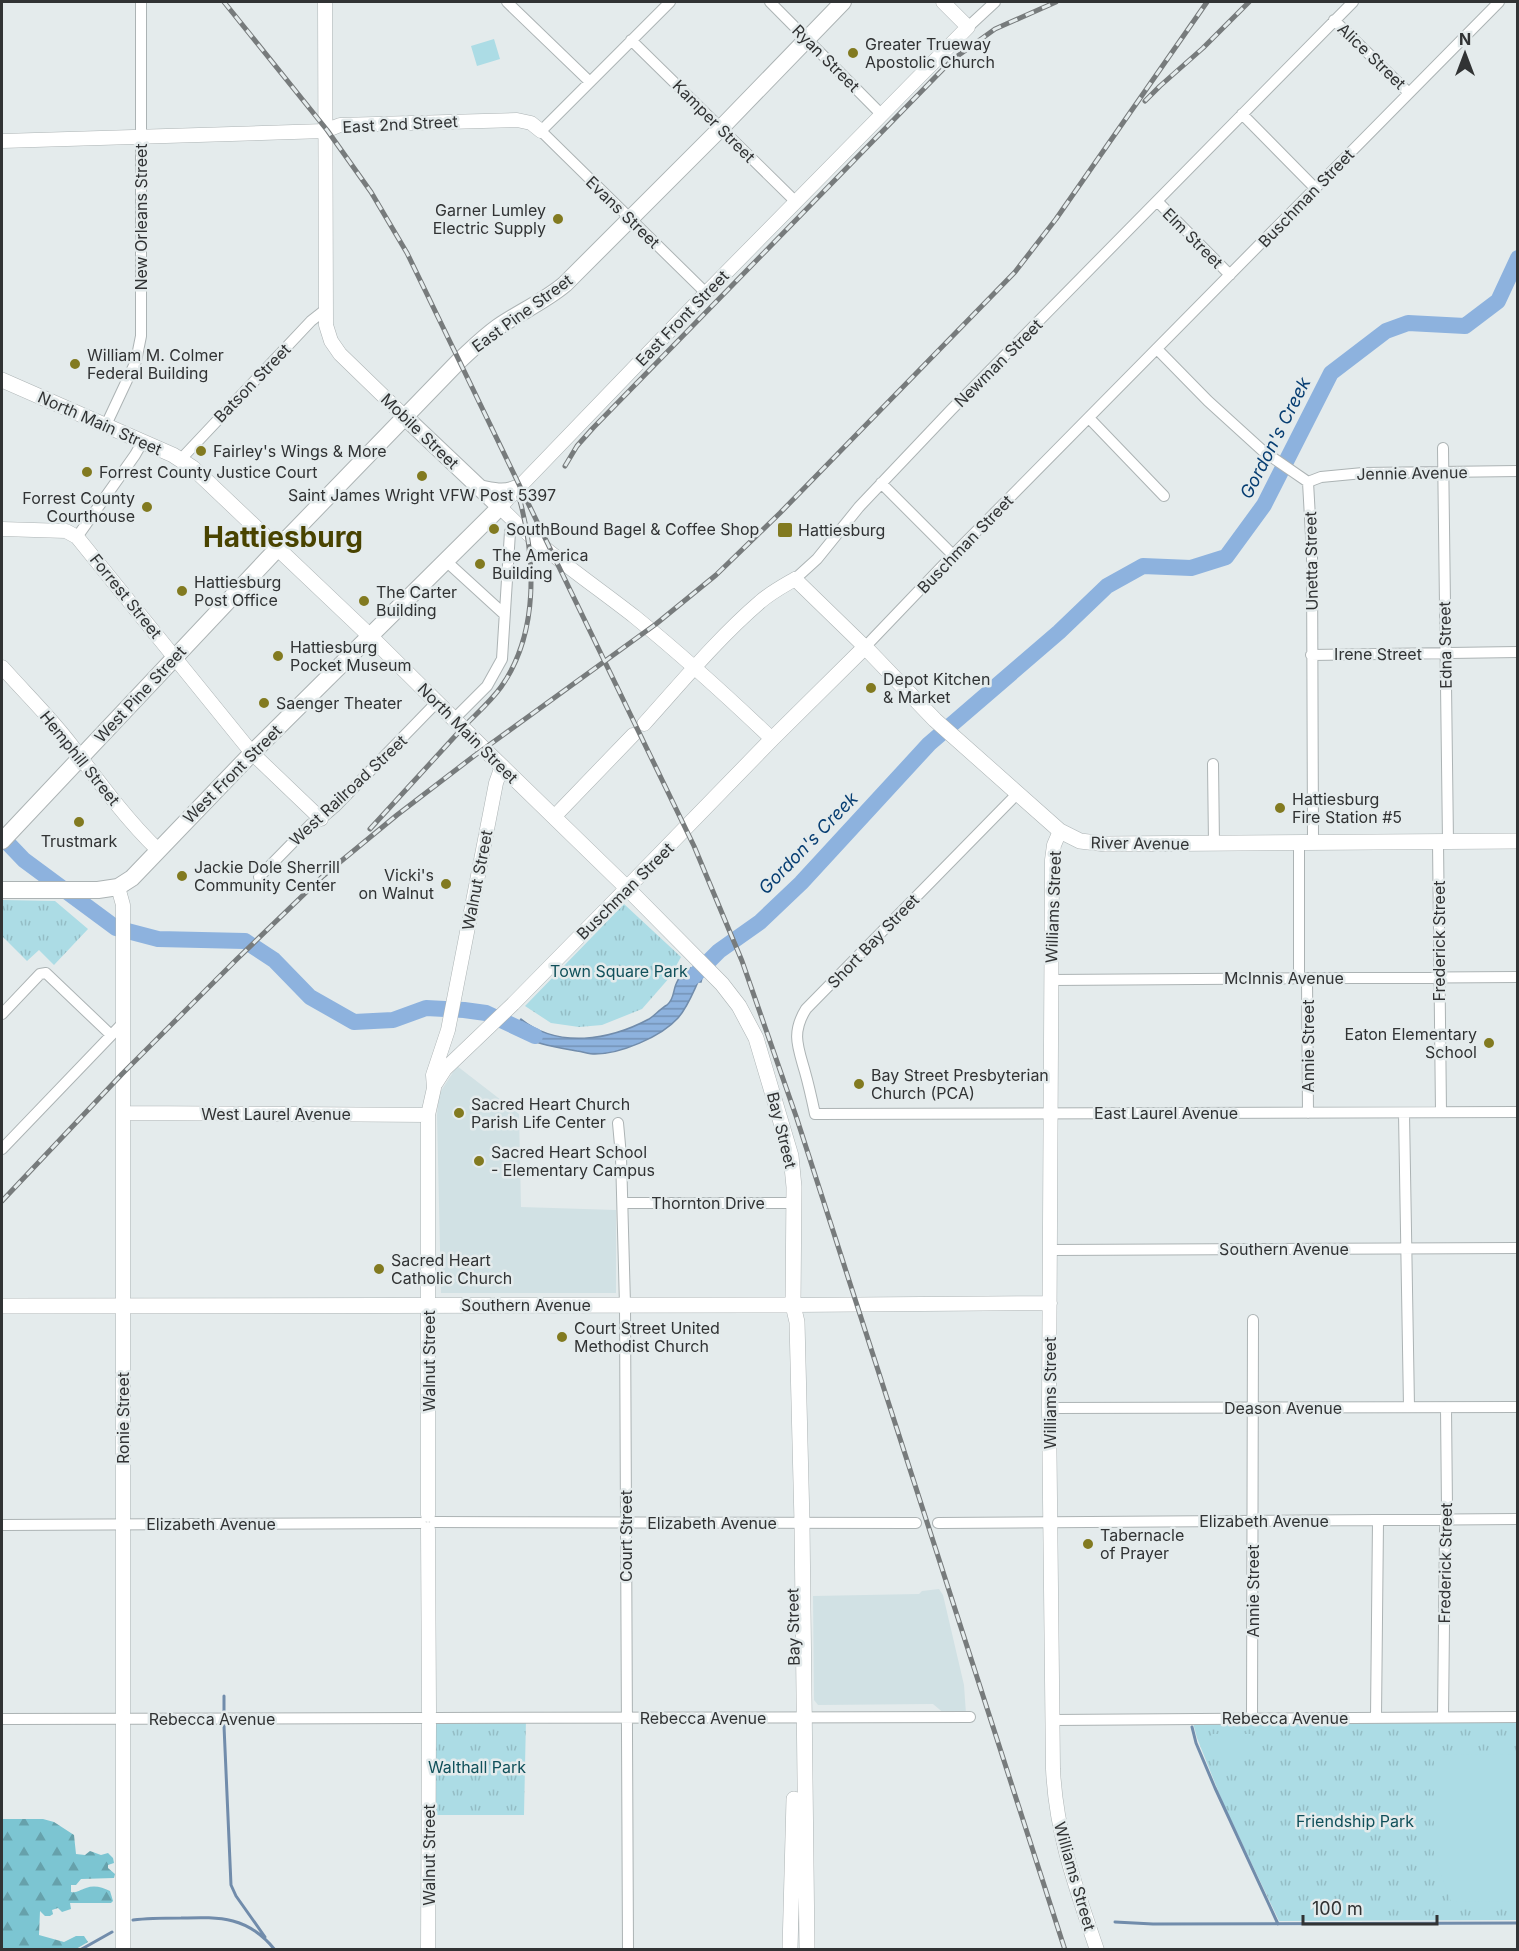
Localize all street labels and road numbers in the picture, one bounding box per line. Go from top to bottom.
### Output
street label: Alice Street [1334,19,1410,93]
street label: Ryan Street [788,20,864,96]
street label: Kamper Street [669,76,759,166]
street label: East 2nd Street [342,111,458,137]
street label: New Orleans Street [131,143,151,291]
street label: Buschman Street [1254,145,1358,251]
street label: Evans Street [582,172,664,252]
street label: Elm Street [1159,204,1227,272]
street label: East Front Street [631,266,733,370]
street label: East Pine Street [468,270,576,356]
street label: Newman Street [950,315,1046,411]
street label: Batson Street [209,339,295,427]
street label: North Main Street [35,387,165,459]
street label: Mobile Street [377,389,463,473]
street label: Jennie Avenue [1356,462,1468,484]
street label: Buschman Street [913,491,1017,597]
street label: Unetta Street [1300,511,1322,611]
street label: Forrest Street [86,550,166,642]
street label: Edna Street [1434,601,1456,689]
street label: West Pine Street [90,641,190,747]
street label: Irene Street [1334,644,1422,664]
street label: North Main Street [414,679,522,787]
street label: Hemphill Street [36,707,124,809]
street label: West Front Street [179,721,285,827]
street label: West Railroad Street [285,730,411,850]
street label: Walnut Street [457,828,497,932]
street label: River Avenue [1090,832,1190,854]
street label: Buschman Street [572,838,678,944]
street label: Williams Street [1041,851,1065,963]
street label: Frederick Street [1429,881,1449,1001]
street label: Short Bay Street [823,890,923,992]
street label: McInnis Avenue [1224,968,1344,988]
street label: Annie Street [1298,1000,1318,1092]
street label: Bay Street [763,1090,801,1170]
street label: East Laurel Avenue [1094,1103,1238,1123]
street label: West Laurel Avenue [201,1104,351,1124]
street label: Thornton Drive [651,1193,765,1213]
street label: Southern Avenue [1219,1239,1349,1259]
street label: Southern Avenue [461,1295,591,1315]
street label: Walnut Street [419,1310,439,1412]
street label: Williams Street [1040,1337,1060,1449]
street label: Ronie Street [113,1372,133,1464]
street label: Deason Avenue [1224,1398,1342,1418]
street label: Court Street [616,1490,636,1582]
street label: Frederick Street [1434,1502,1456,1624]
street label: Elizabeth Avenue [1199,1511,1329,1531]
street label: Elizabeth Avenue [647,1513,777,1533]
street label: Elizabeth Avenue [146,1514,276,1534]
street label: Annie Street [1243,1545,1263,1637]
street label: Bay Street [782,1588,804,1666]
street label: Rebecca Avenue [640,1708,766,1728]
street label: Rebecca Avenue [1222,1708,1348,1728]
street label: Rebecca Avenue [149,1709,275,1729]
street label: Walnut Street [419,1804,439,1906]
street label: Williams Street [1050,1819,1100,1933]

